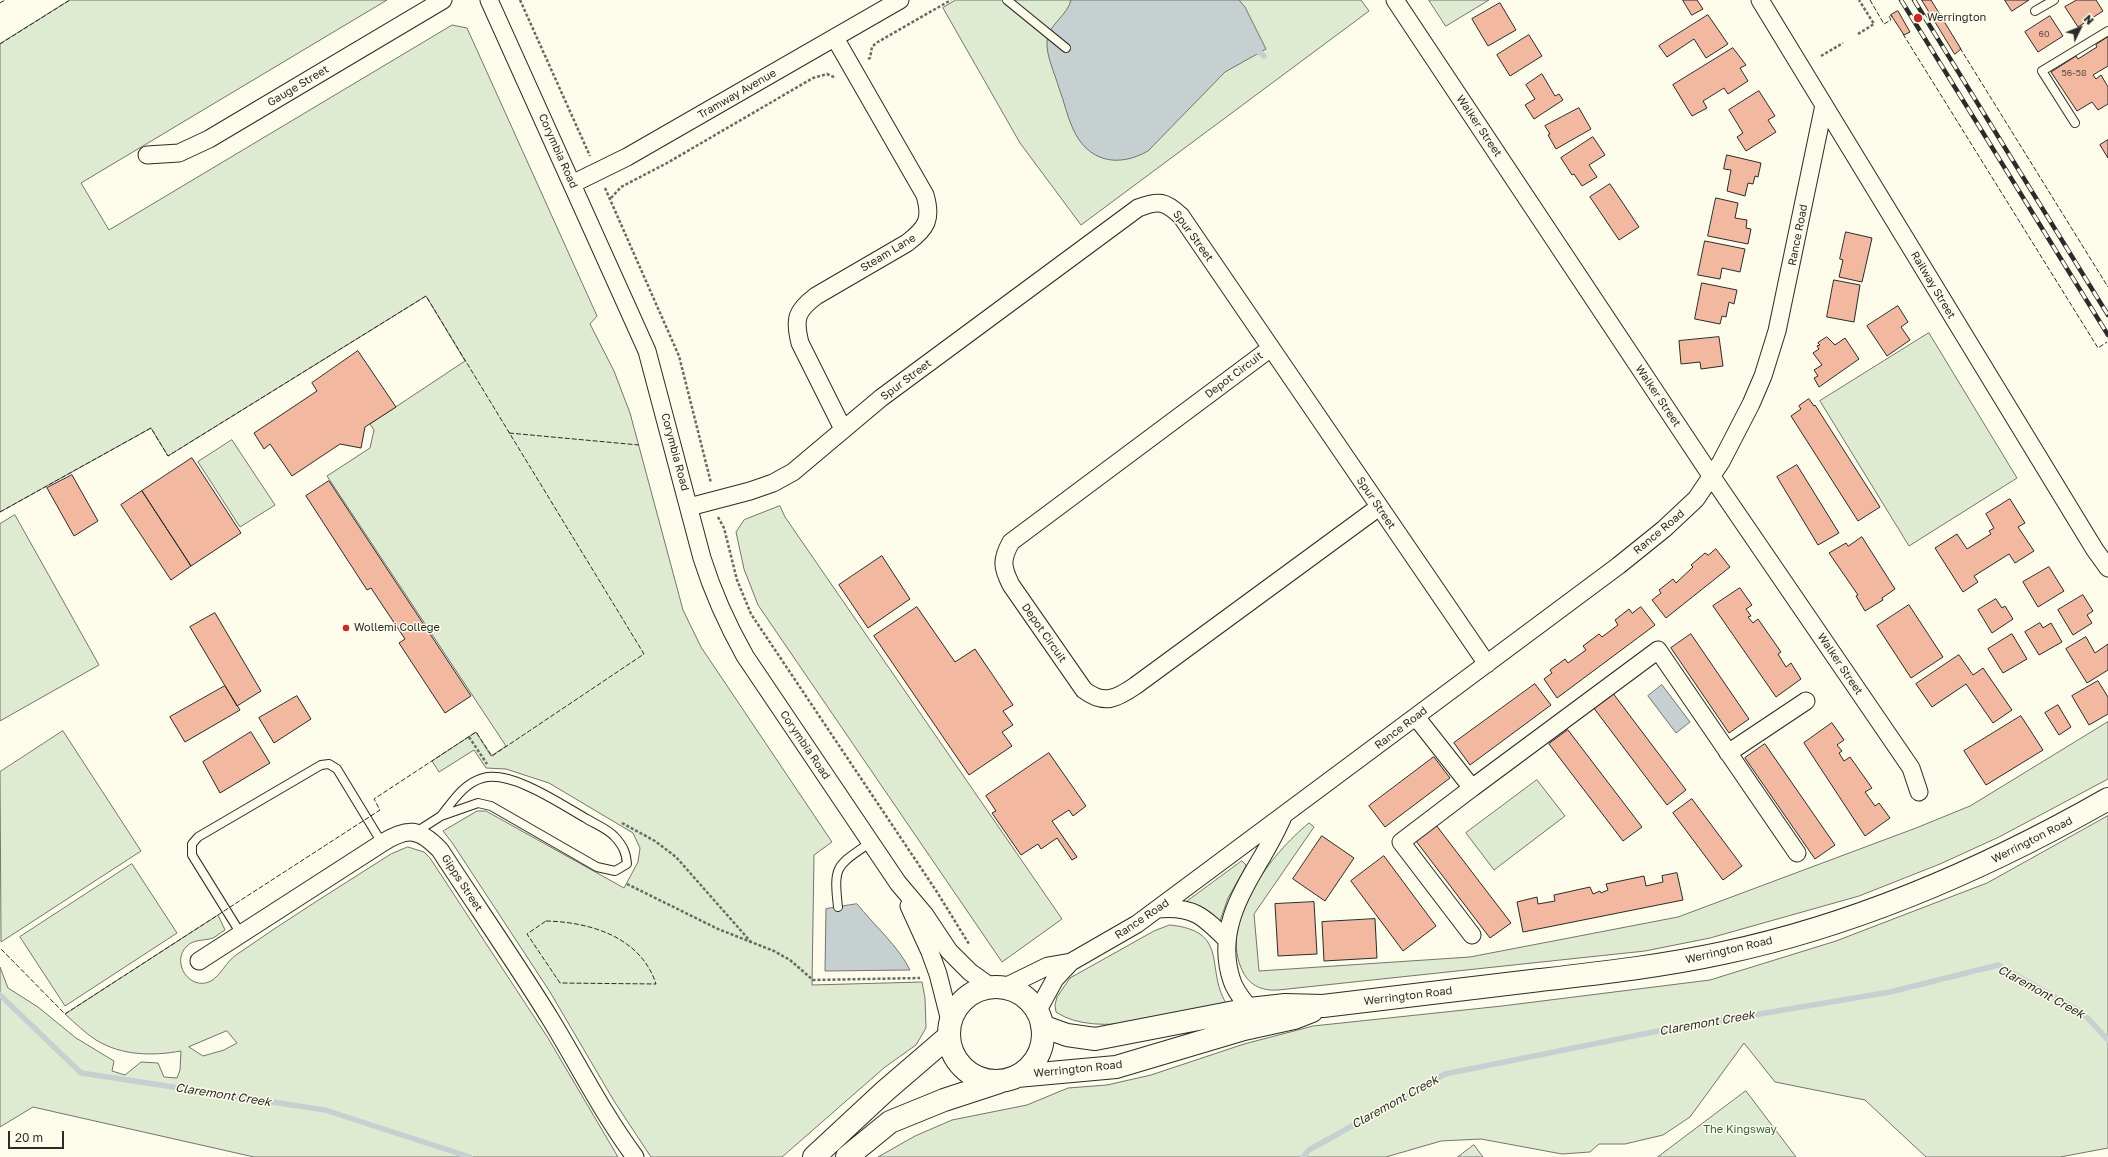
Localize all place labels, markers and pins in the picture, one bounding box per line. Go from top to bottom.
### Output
place label: Werrington [1927,11,1986,25]
marker: Werrington [1912,12,1924,24]
place label: Wollemi College [354,621,440,635]
marker: Wollemi College [341,623,351,633]

